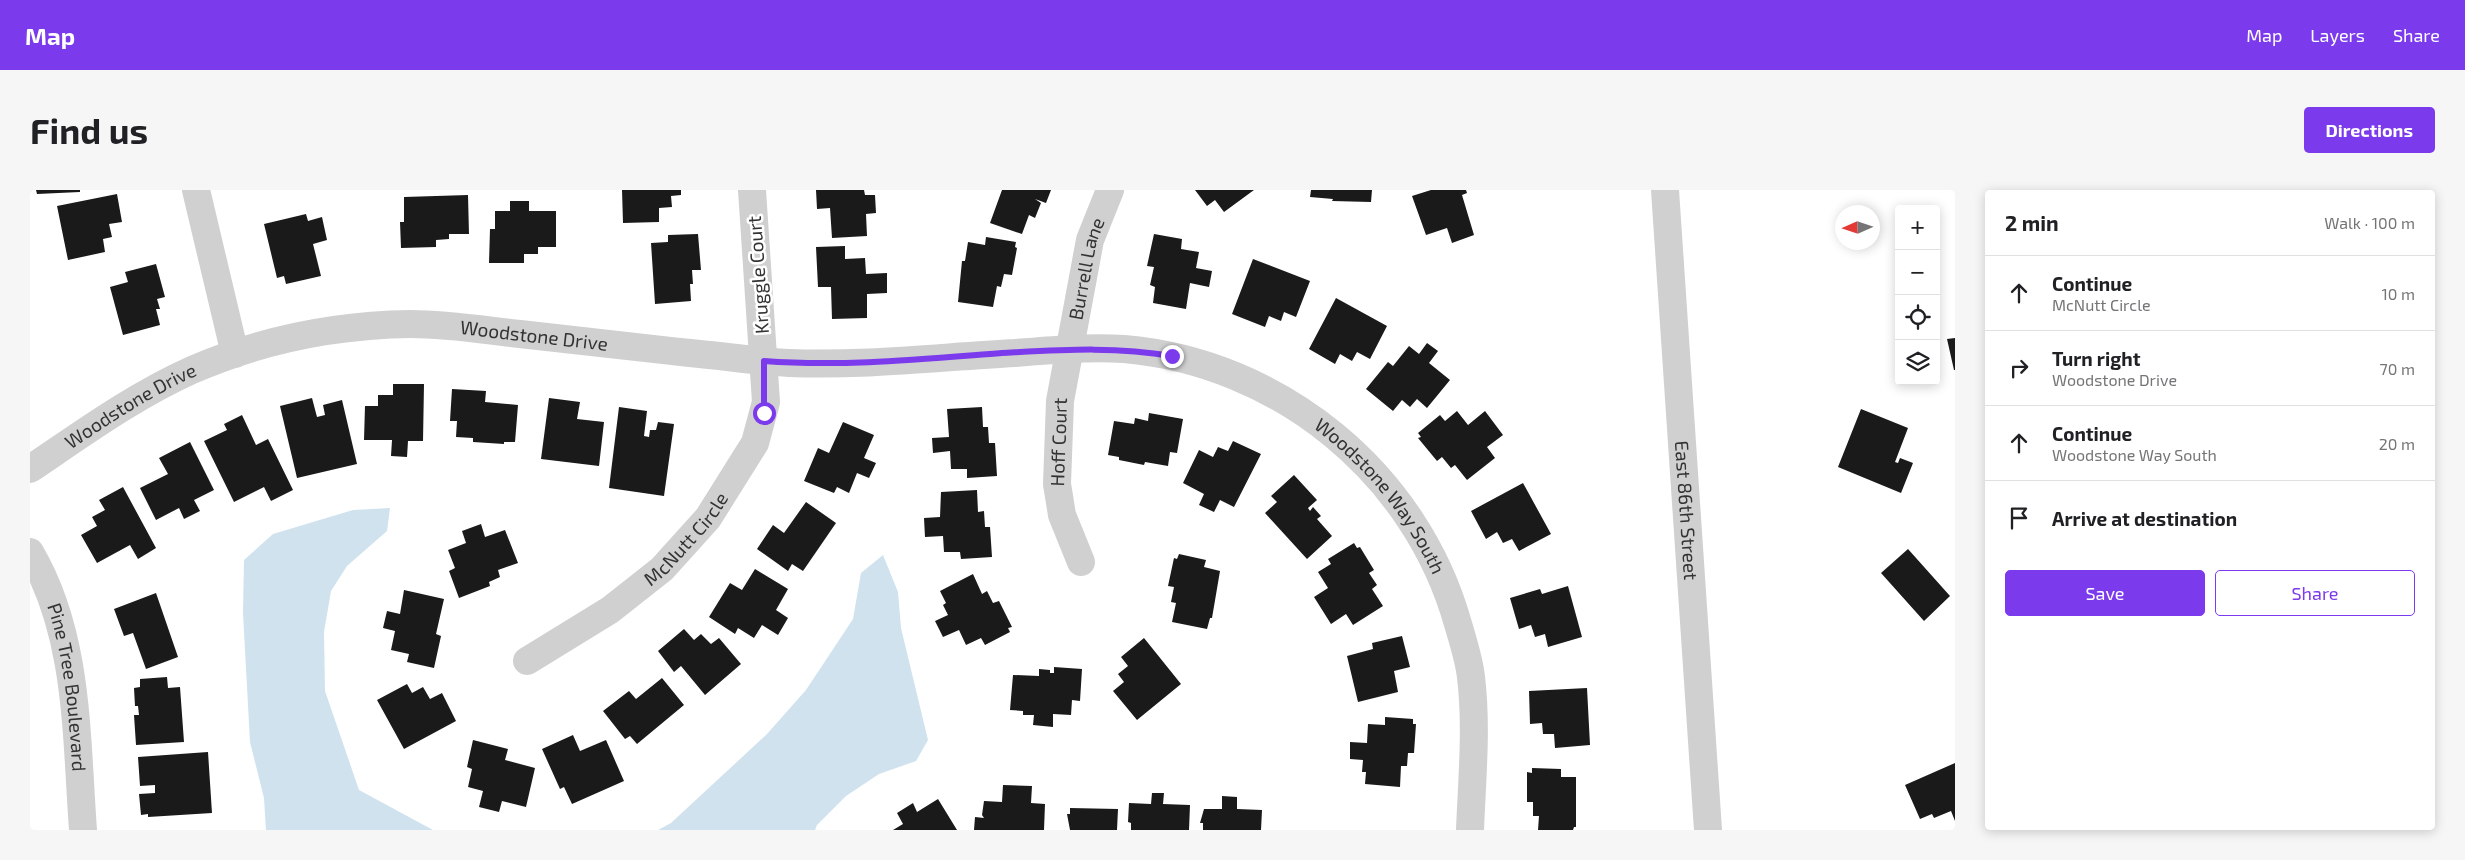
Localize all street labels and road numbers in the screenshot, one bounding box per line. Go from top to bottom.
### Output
street label: Burrell Lane [1063,214,1109,322]
street label: Kruggle Court [742,215,773,335]
street label: Woodstone Drive [459,315,609,355]
street label: Woodstone Drive [60,358,199,453]
street label: Hoff Court [1045,397,1071,487]
street label: Woodstone Way South [1311,413,1450,577]
street label: East 86th Street [1671,440,1703,581]
street label: McNutt Circle [639,488,732,590]
street label: Pine Tree Boulevard [43,600,91,772]

